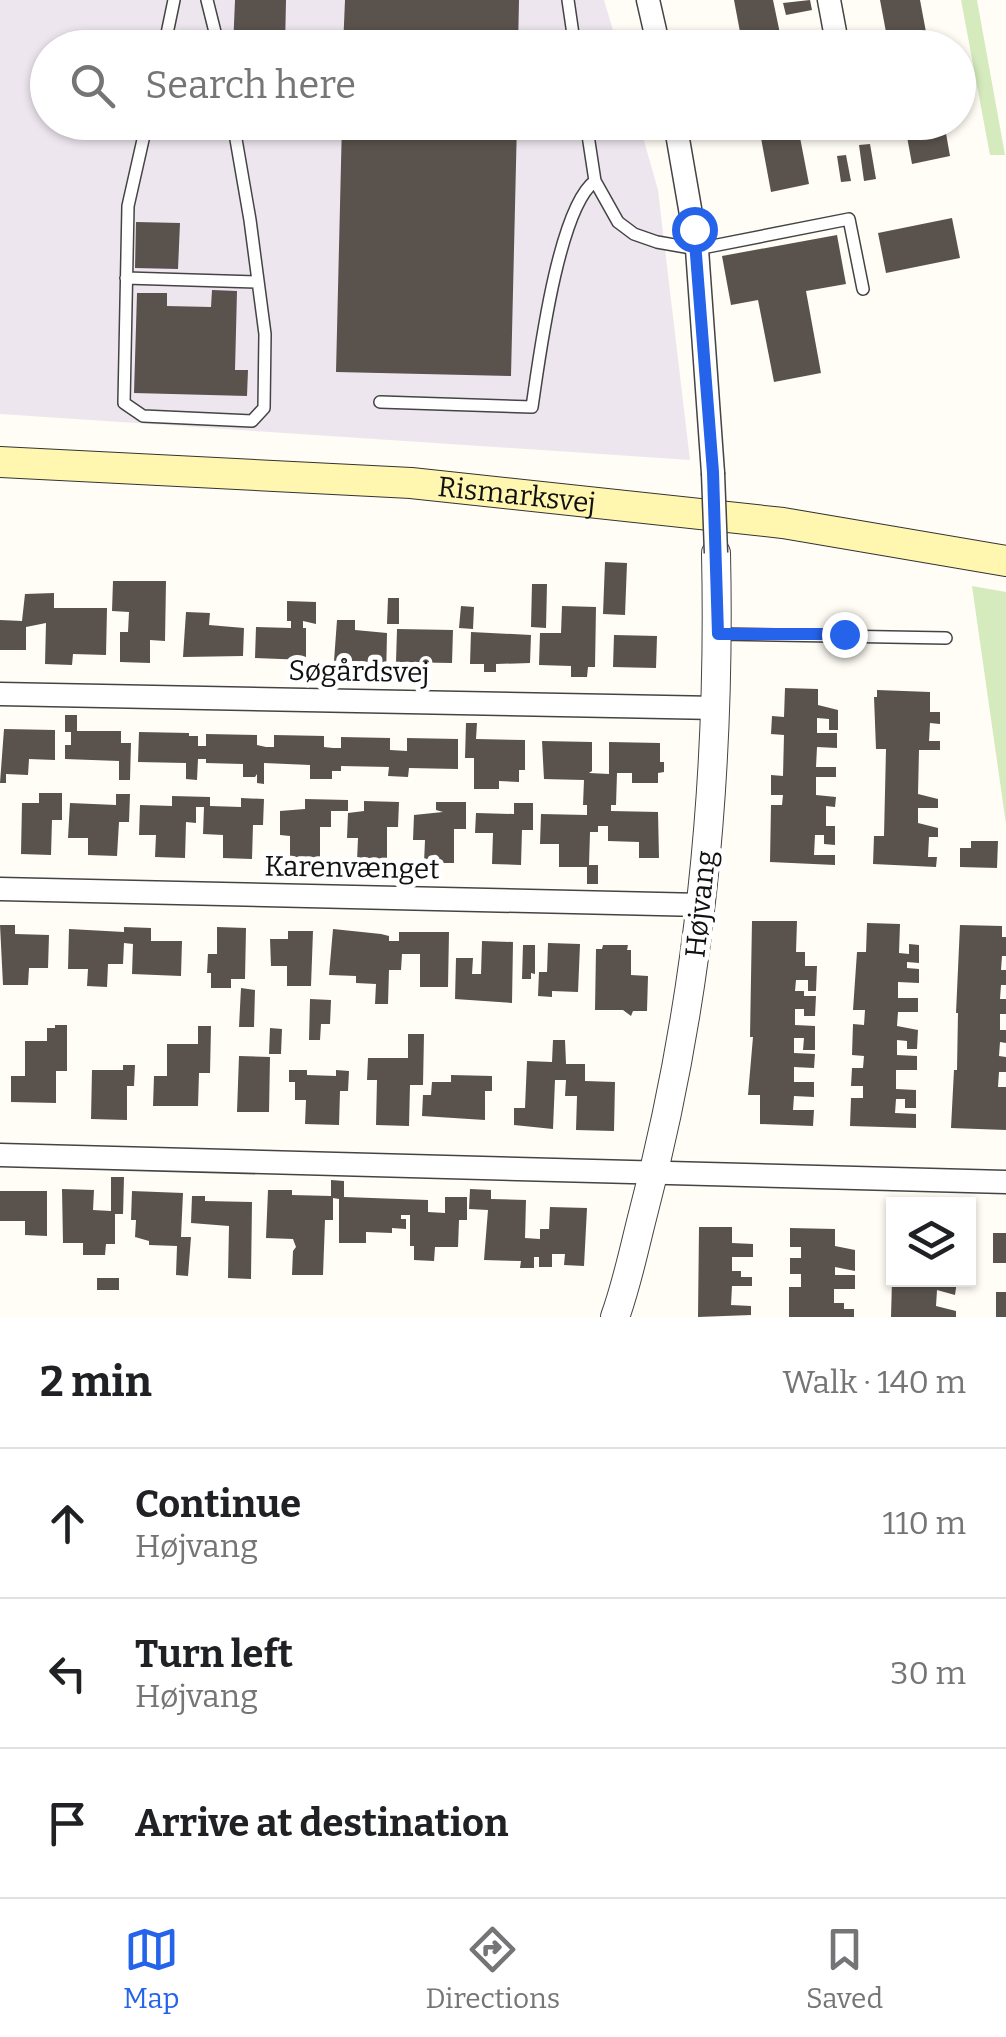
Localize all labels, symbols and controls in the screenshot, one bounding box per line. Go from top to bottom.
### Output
search box [30,30,976,140]
icon: search [65,58,120,113]
text: Search here [145,62,356,108]
route start [672,207,718,253]
street label: Rismarksvej [436,470,597,520]
route end [822,612,868,658]
street label: Søgårdsvej [288,654,430,689]
street label: Karenvænget [264,849,440,886]
street label: Højvang [678,849,723,959]
map controls [886,1197,976,1287]
button: layers [886,1197,976,1287]
text: 2 min [40,1357,152,1407]
text: Walk · 140 m [782,1363,966,1401]
text: Continue [135,1481,301,1527]
icon: ahead [40,1496,95,1551]
text: 110 m [883,1504,966,1542]
text: Højvang [135,1527,258,1565]
text: Turn left [135,1631,293,1677]
icon: left [40,1646,95,1701]
text: 30 m [890,1654,966,1692]
text: Højvang [135,1677,258,1715]
icon: arrive [40,1796,95,1851]
text: Arrive at destination [135,1800,508,1846]
tab: Map [123,1922,179,2015]
tab: Directions [425,1922,560,2015]
tab: Saved [806,1922,883,2015]

